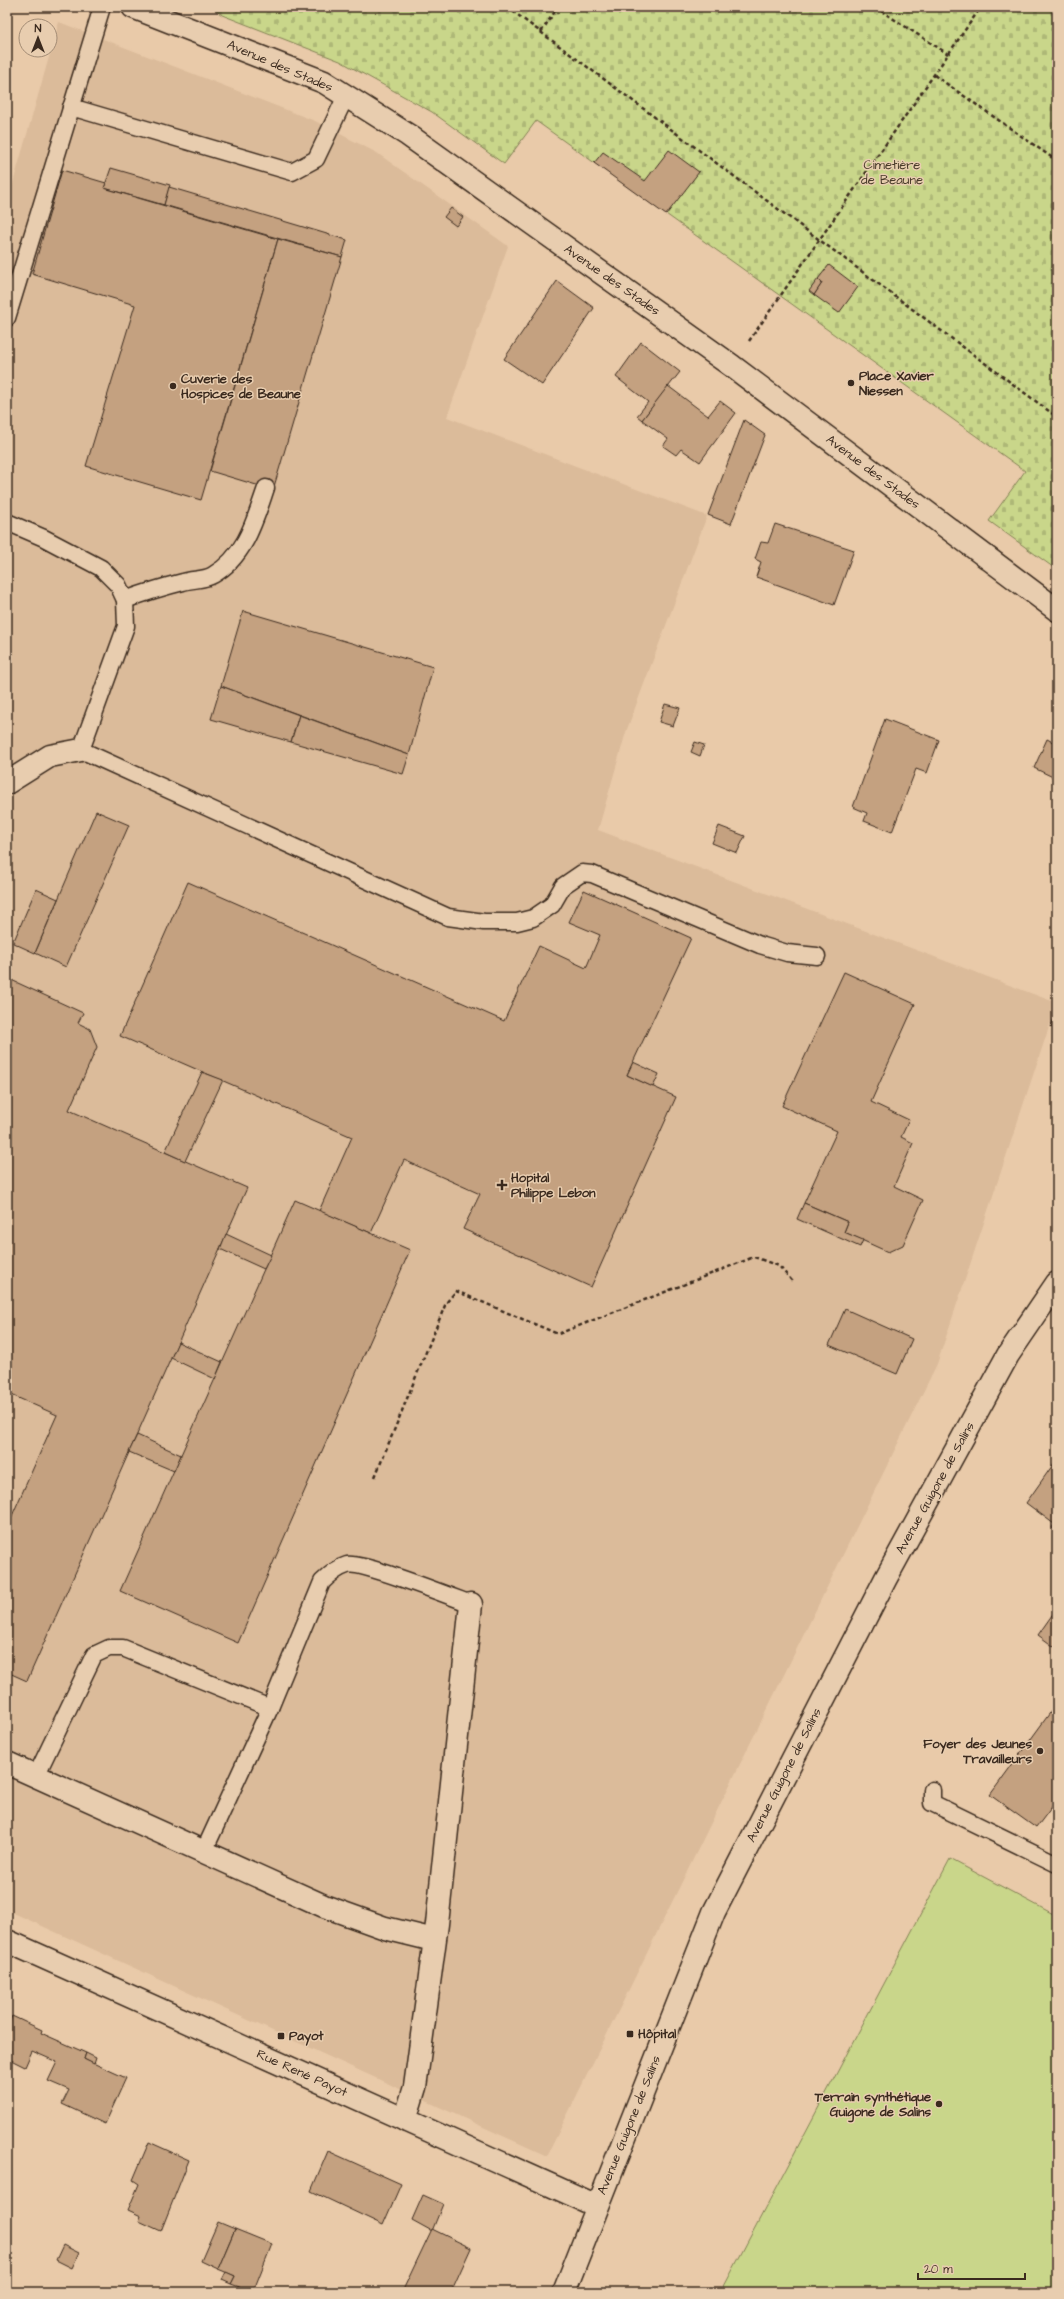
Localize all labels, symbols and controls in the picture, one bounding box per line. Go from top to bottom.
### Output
north arrow [18,18,58,58]
text: N [35,21,42,36]
street label: Avenue des Stades [224,36,336,97]
park label: Cimetière de Beaune [861,156,923,189]
street label: Avenue des Stades [560,240,664,320]
place label: Place Xavier Niessen [859,367,935,400]
place label: Cuverie des Hospices de Beaune [181,370,301,404]
marker: Place Xavier Niessen [846,378,856,388]
marker: Cuverie des Hospices de Beaune [168,381,178,391]
street label: Avenue des Stades [822,431,924,514]
place label: Hopital Philippe Lebon [511,1169,596,1203]
marker: Hopital Philippe Lebon [496,1179,508,1191]
street label: Avenue Guigone de Salins [891,1418,980,1558]
street label: Avenue Guigone de Salins [742,1704,827,1846]
place label: Foyer des Jeunes Travailleurs [923,1735,1032,1768]
marker: Foyer des Jeunes Travailleurs [1035,1746,1045,1756]
place label: Hôpital [638,2025,676,2044]
place label: Payot [289,2027,324,2046]
marker: Hôpital [625,2029,635,2039]
marker: Payot [276,2031,286,2041]
street label: Rue René Payot [253,2045,351,2102]
street label: Avenue Guigone de Salins [593,2052,666,2198]
place label: Terrain synthétique Guigone de Salins [814,2088,931,2123]
marker: Terrain synthétique Guigone de Salins [934,2099,944,2109]
scale bar [918,2255,1025,2281]
text: 20 m [924,2261,953,2278]

